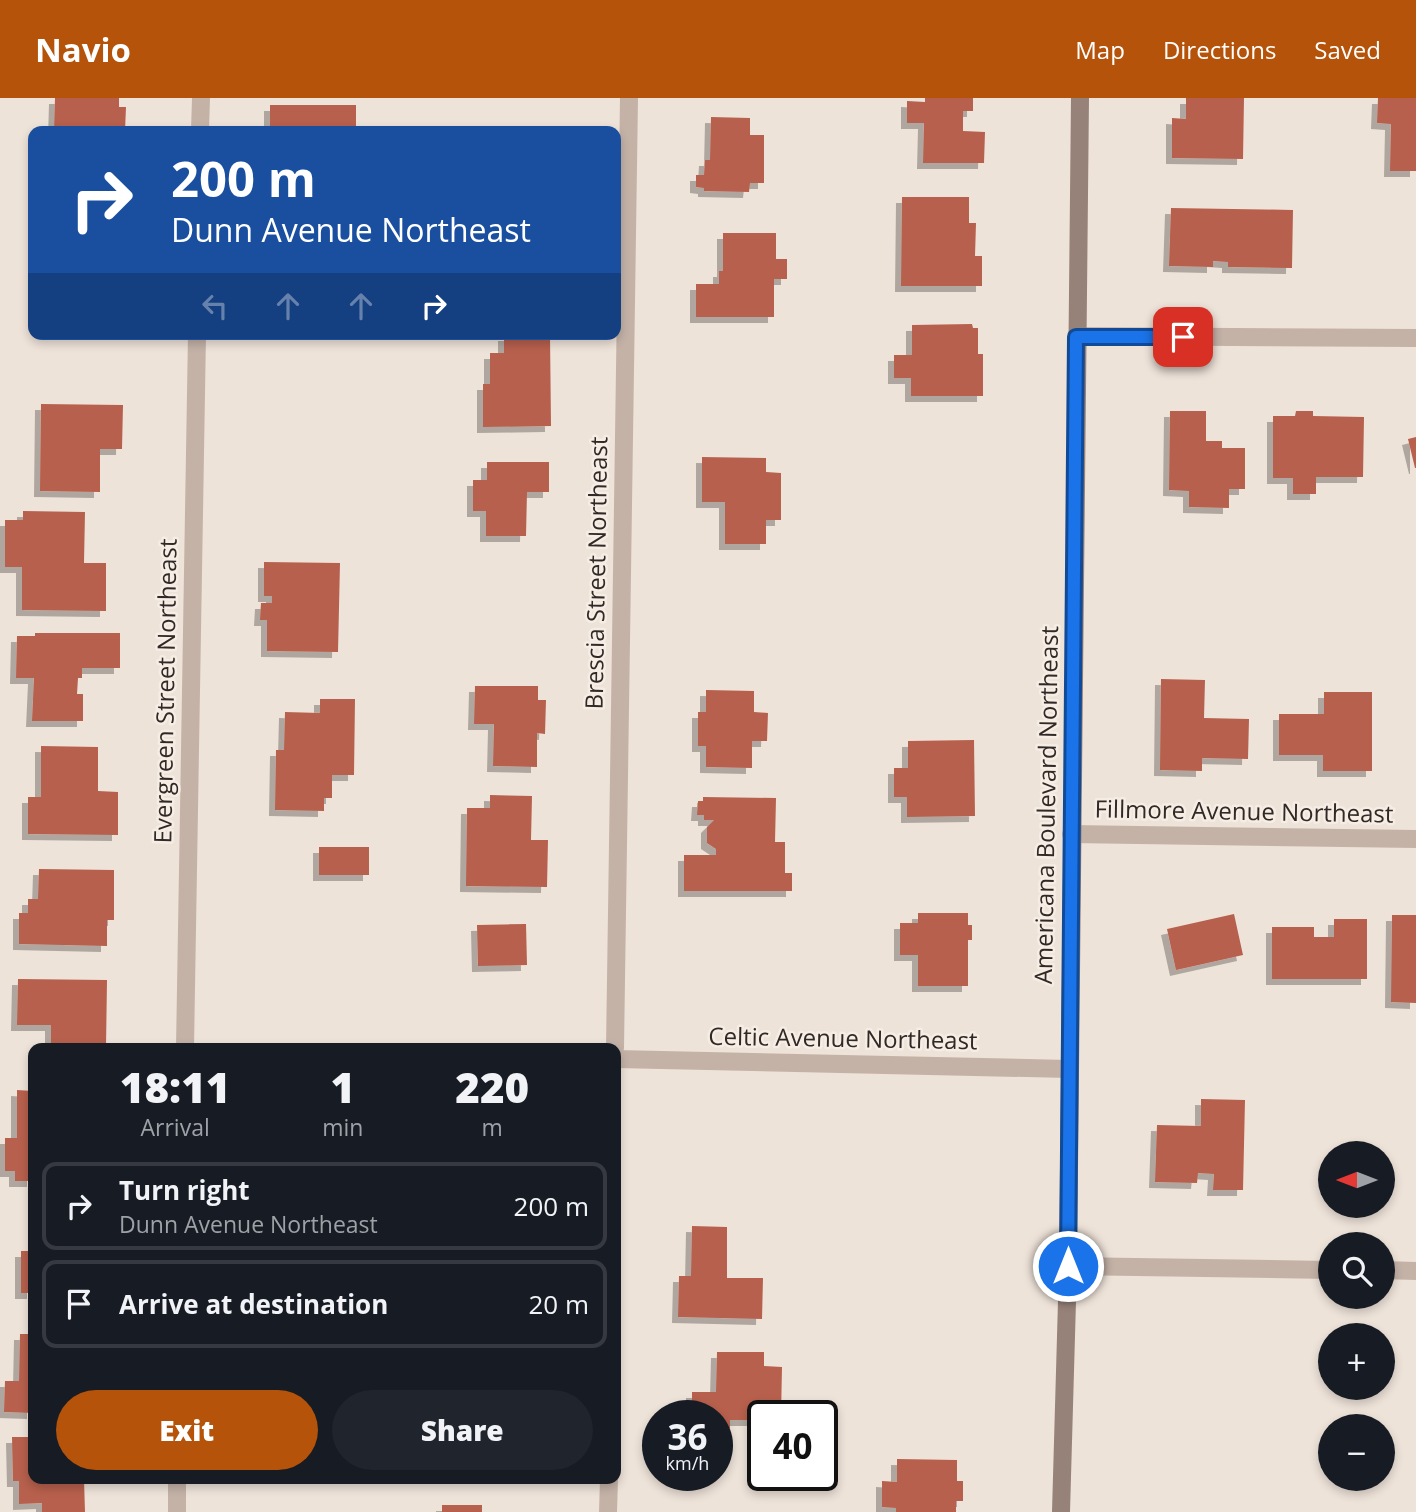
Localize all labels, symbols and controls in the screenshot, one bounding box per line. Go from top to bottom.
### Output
text: Navio [35,27,131,72]
text: Map [1075,33,1125,66]
text: Directions [1163,33,1276,66]
text: Saved [1314,33,1381,66]
text: 200 m [171,145,316,211]
icon: right [56,154,147,245]
text: Dunn Avenue Northeast [171,208,531,251]
icon: left [196,287,234,325]
icon: ahead [269,287,307,325]
icon: ahead [342,287,380,325]
icon: right [415,287,453,325]
pin [1153,307,1213,367]
icon: arrive [1164,318,1202,356]
street label: Brescia Street Northeast [577,436,614,710]
street label: Evergreen Street Northeast [145,538,184,844]
street label: Americana Boulevard Northeast [1026,625,1065,984]
street label: Fillmore Avenue Northeast [1094,791,1394,830]
street label: Celtic Avenue Northeast [708,1019,978,1056]
text: 18:11 [120,1058,230,1115]
text: 1 [331,1058,355,1115]
text: 220 [455,1058,529,1115]
text: Arrival [141,1111,210,1143]
text: min [322,1111,363,1143]
text: m [482,1111,503,1143]
north arrow [1318,1141,1395,1218]
map controls [1318,1141,1395,1491]
text: Turn right [119,1172,250,1208]
icon: right [60,1187,98,1225]
text: 200 m [514,1188,589,1224]
text: Dunn Avenue Northeast [119,1208,378,1240]
position arrow [1031,1229,1105,1303]
button: search [1318,1232,1395,1309]
icon: arrive [60,1285,98,1323]
text: Arrive at destination [119,1286,388,1322]
text: 20 m [528,1286,589,1322]
button: + [1318,1323,1395,1400]
button: Exit [56,1390,318,1470]
button: Share [332,1390,593,1470]
speed limit sign: 40 [747,1400,838,1491]
text: 36 [667,1413,708,1460]
button: − [1318,1414,1395,1491]
text: km/h [666,1451,709,1475]

